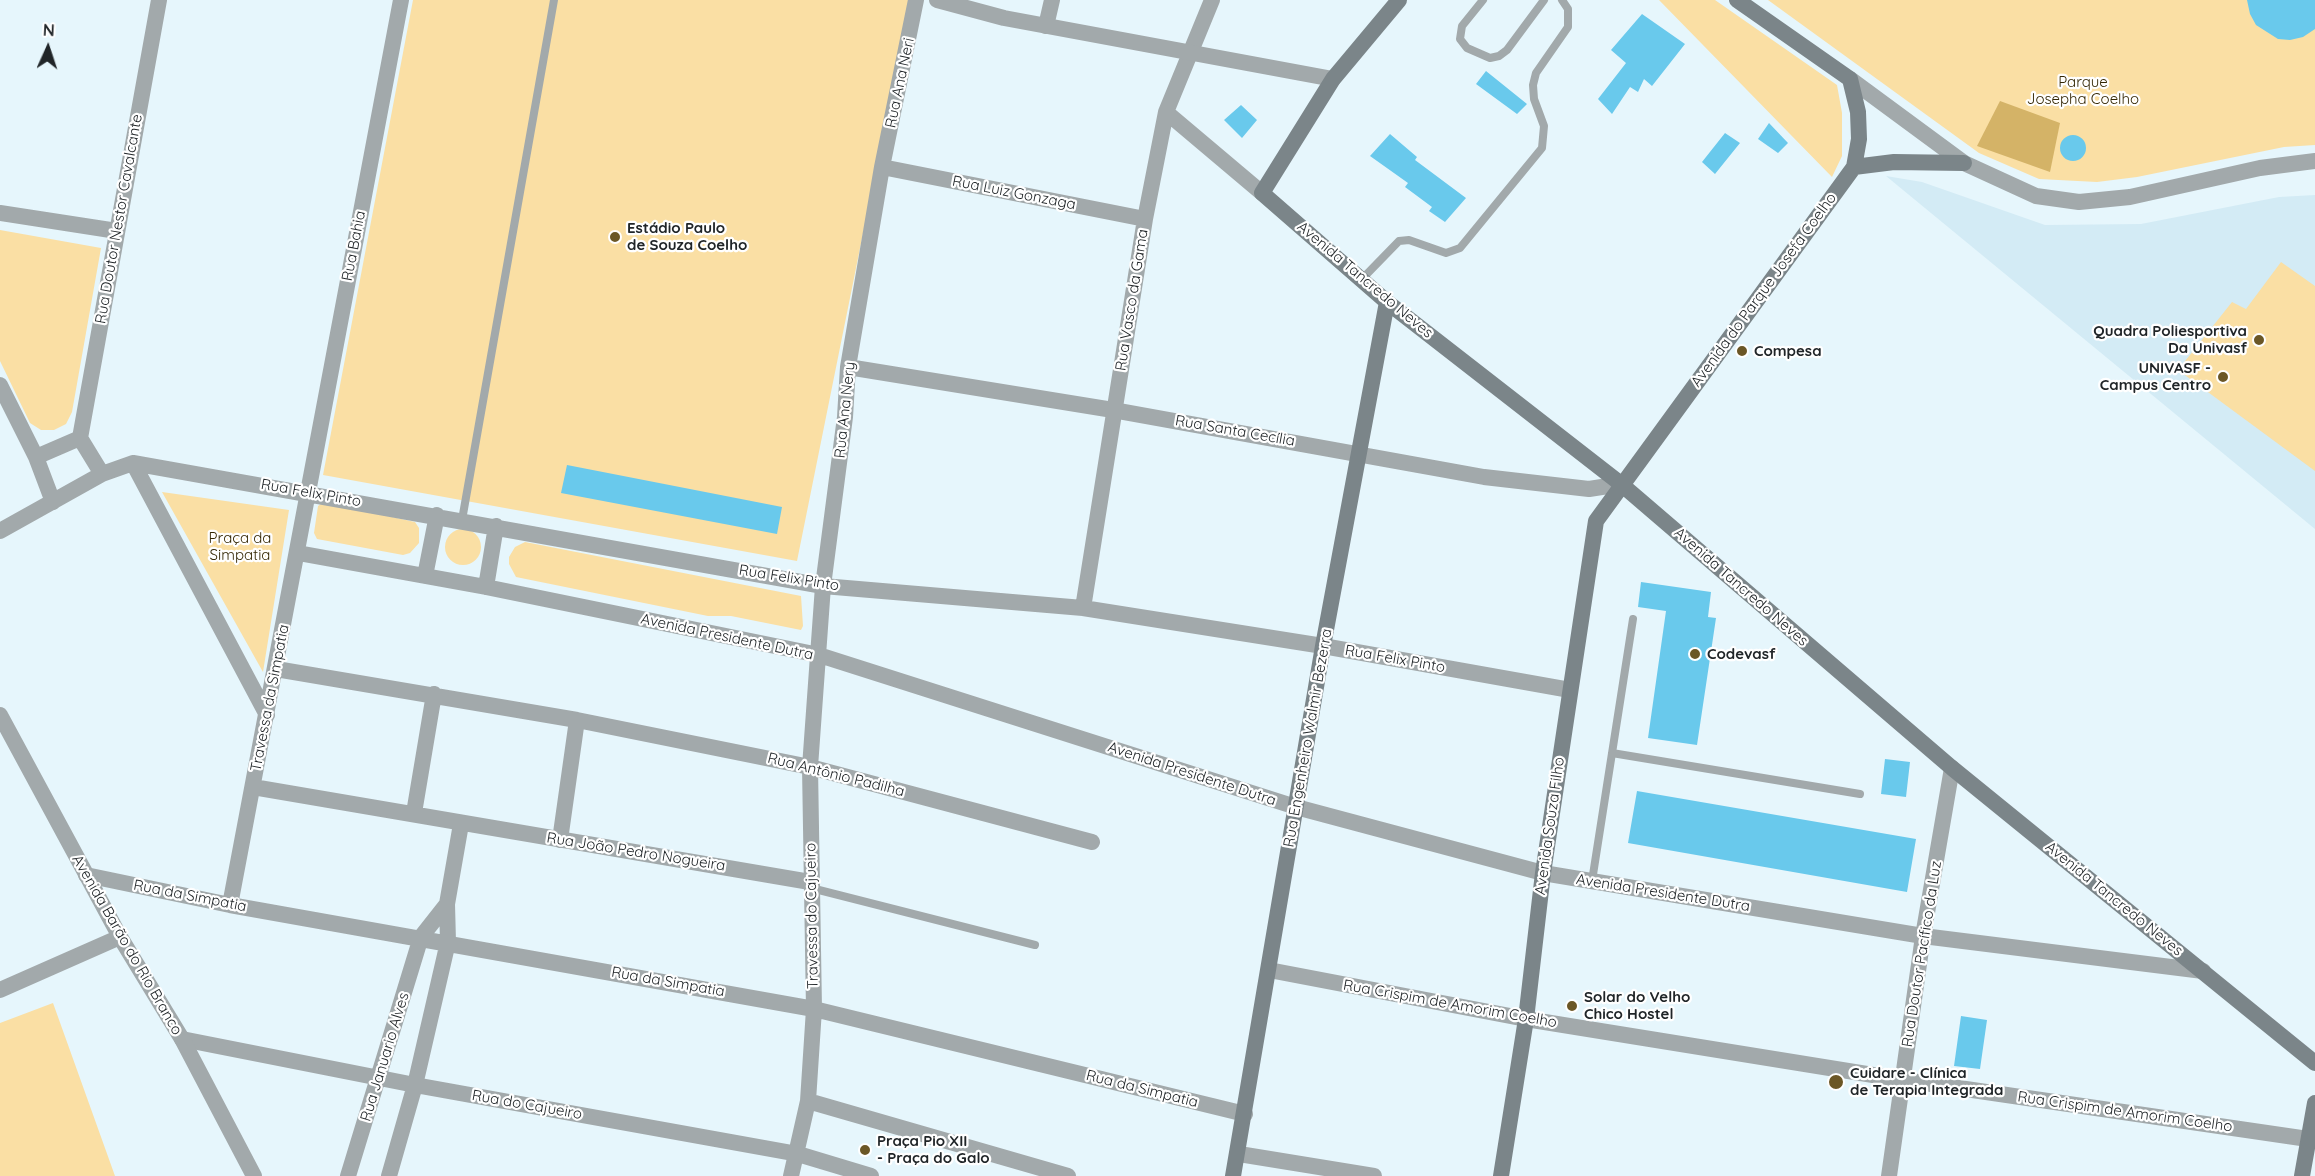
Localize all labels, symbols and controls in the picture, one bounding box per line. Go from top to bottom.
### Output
north arrow [18,18,78,78]
text: N [43,20,55,40]
street label: Rua Ana Neri [882,36,918,130]
park label: Parque Josepha Coelho [2027,73,2139,108]
street label: Rua Doutor Nestor Cavalcante [92,113,146,325]
street label: Rua Luiz Gonzaga [951,172,1077,214]
street label: Avenida do Parque Josefa Coelho [1687,189,1841,391]
street label: Rua Bahia [338,209,370,283]
street label: Avenida Tancredo Neves [1293,218,1437,342]
place label: Estádio Paulo de Souza Coelho [627,219,747,254]
street label: Rua Vasco da Gama [1112,228,1152,372]
marker: Estádio Paulo de Souza Coelho [608,230,622,244]
place label: Quadra Poliesportiva Da Univasf [2093,322,2247,357]
marker: Quadra Poliesportiva Da Univasf [2252,333,2266,347]
place label: Compesa [1754,342,1822,360]
marker: Compesa [1735,344,1749,358]
place label: UNIVASF - Campus Centro [2100,359,2211,394]
street label: Rua Ana Nery [831,361,859,459]
marker: UNIVASF - Campus Centro [2216,370,2230,384]
street label: Rua Santa Cecília [1174,412,1296,450]
street label: Rua Felix Pinto [260,475,362,511]
street label: Avenida Tancredo Neves [1670,524,1812,650]
park label: Praça da Simpatia [209,529,271,564]
street label: Rua Felix Pinto [738,561,840,595]
street label: Avenida Presidente Dutra [639,610,815,664]
street label: Travessa da Simpatia [247,623,293,773]
street label: Rua Engenheiro Walmir Bezerra [1280,627,1336,849]
street label: Rua Felix Pinto [1344,641,1446,677]
place label: Codevasf [1707,645,1776,663]
marker: Codevasf [1688,647,1702,661]
street label: Avenida Presidente Dutra [1106,738,1278,810]
street label: Rua Antônio Padilha [766,749,906,801]
street label: Avenida Souza Filho [1531,756,1569,896]
street label: Rua João Pedro Nogueira [545,829,727,875]
street label: Avenida Tancredo Neves [2042,838,2186,960]
street label: Travessa do Cajueiro [802,843,822,989]
street label: Avenida Barão do Rio Branco [68,852,186,1038]
street label: Rua Doutor Pacífico da Luz [1898,860,1946,1048]
street label: Avenida Presidente Dutra [1575,870,1751,916]
street label: Rua da Simpatia [132,876,248,916]
street label: Rua da Simpatia [610,963,726,1001]
street label: Rua Crispim de Amorim Coelho [1342,976,1558,1032]
place label: Solar do Velho Chico Hostel [1584,988,1690,1023]
street label: Rua Januario Alves [357,990,413,1124]
marker: Solar do Velho Chico Hostel [1565,999,1579,1013]
place label: Cuidare - Clínica de Terapia Integrada [1850,1064,2003,1099]
street label: Rua da Simpatia [1084,1066,1200,1112]
marker: Cuidare - Clínica de Terapia Integrada [1827,1073,1845,1091]
street label: Rua do Cajueiro [471,1086,583,1124]
street label: Rua Crispim de Amorim Coelho [2016,1088,2234,1136]
place label: Praça Pio XII - Praça do Galo [877,1132,990,1167]
marker: Praça Pio XII - Praça do Galo [858,1143,872,1157]

